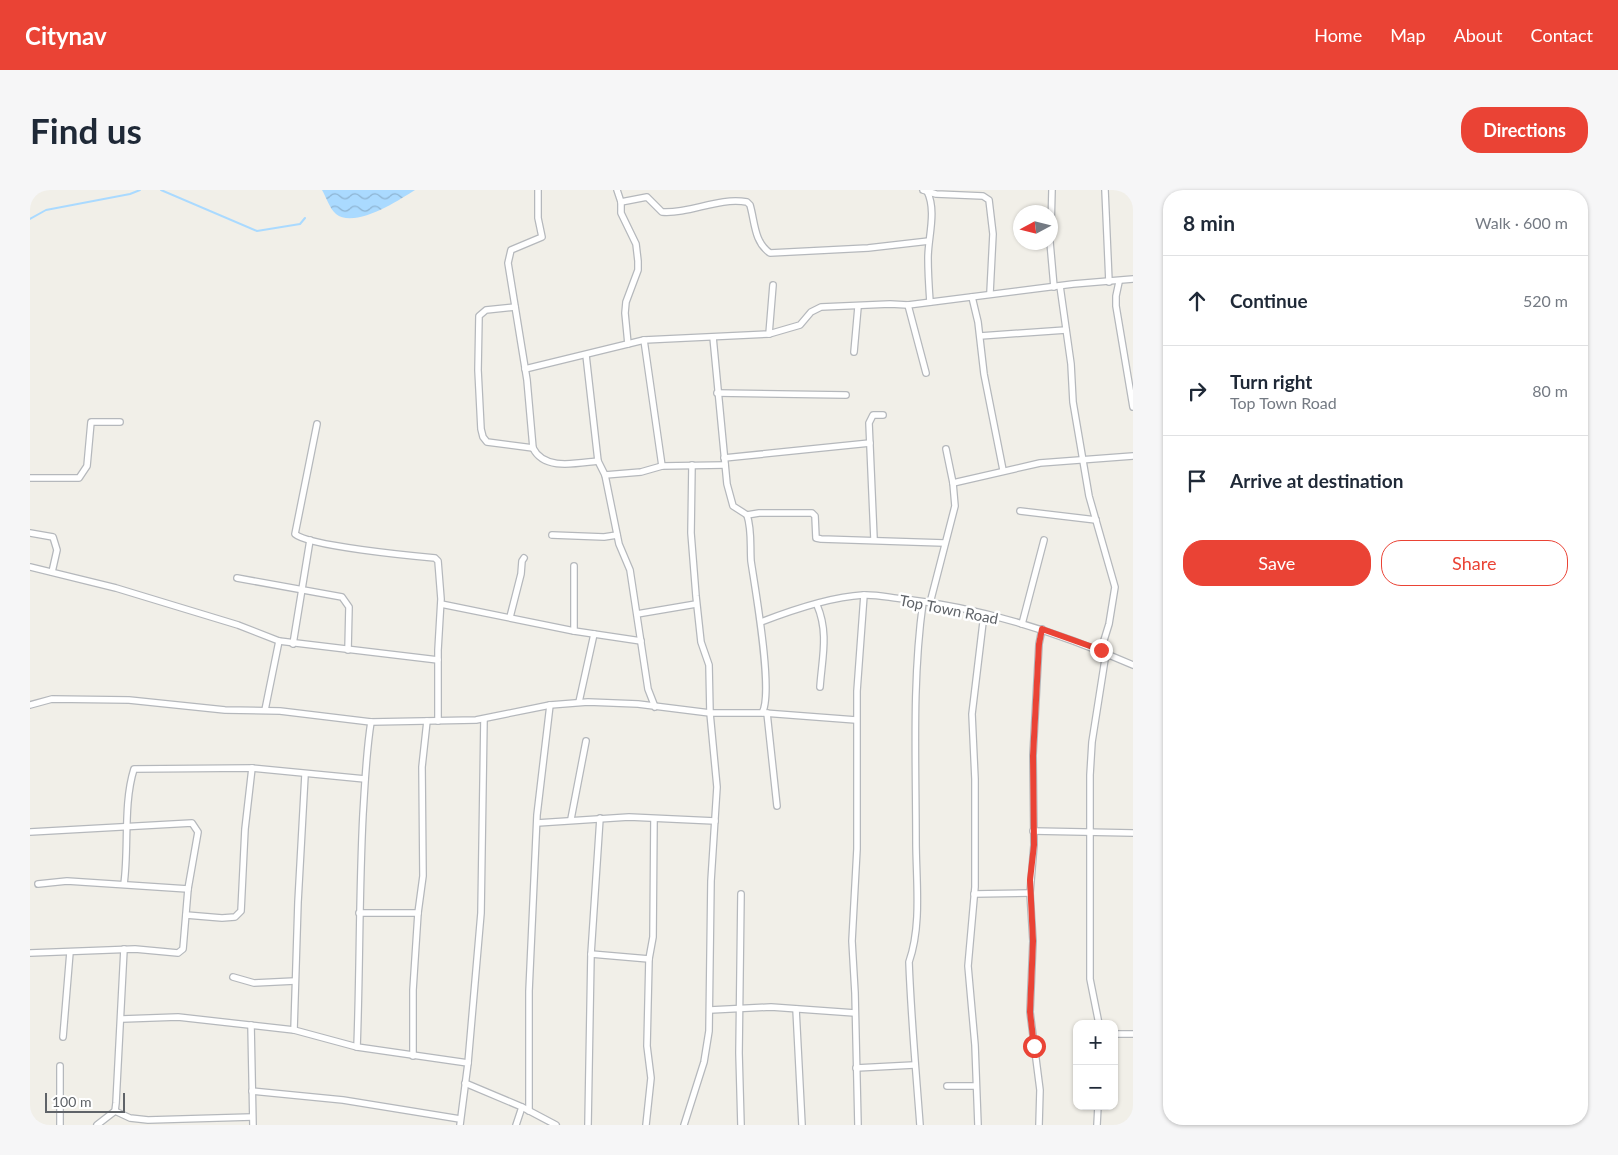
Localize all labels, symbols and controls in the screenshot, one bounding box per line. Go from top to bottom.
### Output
text: Citynav [25,21,107,50]
text: Home [1314,24,1362,46]
text: Map [1390,24,1426,46]
text: About [1454,24,1503,46]
text: Contact [1531,24,1593,46]
button: Directions [1461,107,1588,153]
text: Find us [30,109,142,151]
north arrow [1013,205,1058,250]
text: 8 min [1183,210,1235,235]
text: Walk · 600 m [1475,213,1568,232]
icon: ahead [1183,287,1211,315]
text: Continue [1230,289,1308,312]
text: 520 m [1523,291,1568,310]
text: Turn right [1230,370,1312,393]
icon: right [1183,377,1211,405]
text: 80 m [1532,381,1568,400]
text: Top Town Road [1230,393,1337,412]
icon: arrive [1183,467,1211,495]
text: Arrive at destination [1230,469,1403,492]
button: Save [1183,540,1371,586]
button: Share [1381,540,1568,586]
street label: Top Town Road [898,591,1000,627]
route end [1090,639,1113,662]
map controls [1073,1020,1118,1110]
button: + [1073,1020,1118,1065]
route start [1023,1035,1046,1058]
button: − [1073,1065,1118,1110]
scale bar [45,1090,125,1113]
text: 100 m [52,1093,91,1110]

